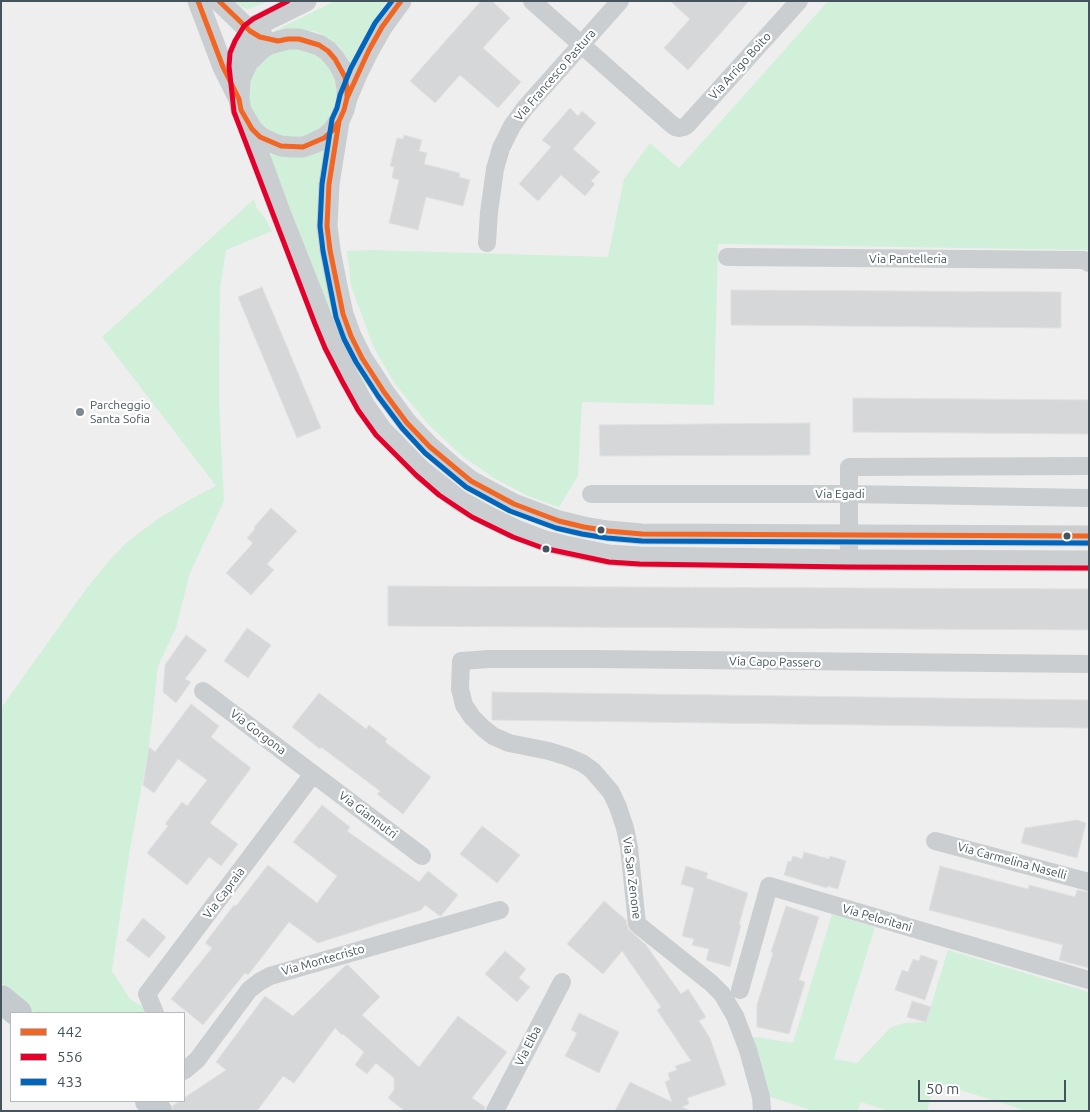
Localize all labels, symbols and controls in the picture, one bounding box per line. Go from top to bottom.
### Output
street label: Via Francesco Pastura [511,26,599,124]
street label: Via Arrigo Boito [706,29,774,103]
street label: Via Pantelleria [869,252,947,266]
place label: Parcheggio Santa Sofia [90,398,151,426]
marker: Parcheggio Santa Sofia [74,406,86,418]
street label: Via Egadi [815,487,865,501]
unlabelled marker [596,525,606,535]
unlabelled marker [1062,531,1072,541]
unlabelled marker [541,544,551,554]
street label: Via Capo Passero [729,654,821,670]
street label: Via Gorgona [227,706,289,758]
street label: Via Giannutri [336,788,400,842]
street label: Via San Zenone [620,836,644,920]
street label: Via Carmelina Naselli [956,839,1068,883]
street label: Via Capraia [200,865,248,921]
street label: Via Peloritani [841,901,913,935]
street label: Via Montecristo [280,941,366,979]
legend [10,1012,185,1102]
text: 442 [57,1023,82,1040]
street label: Via Elba [512,1024,544,1068]
text: 556 [57,1048,82,1065]
scale bar [920,1070,1068,1102]
text: 433 [57,1073,82,1090]
text: 50 m [926,1080,959,1097]

